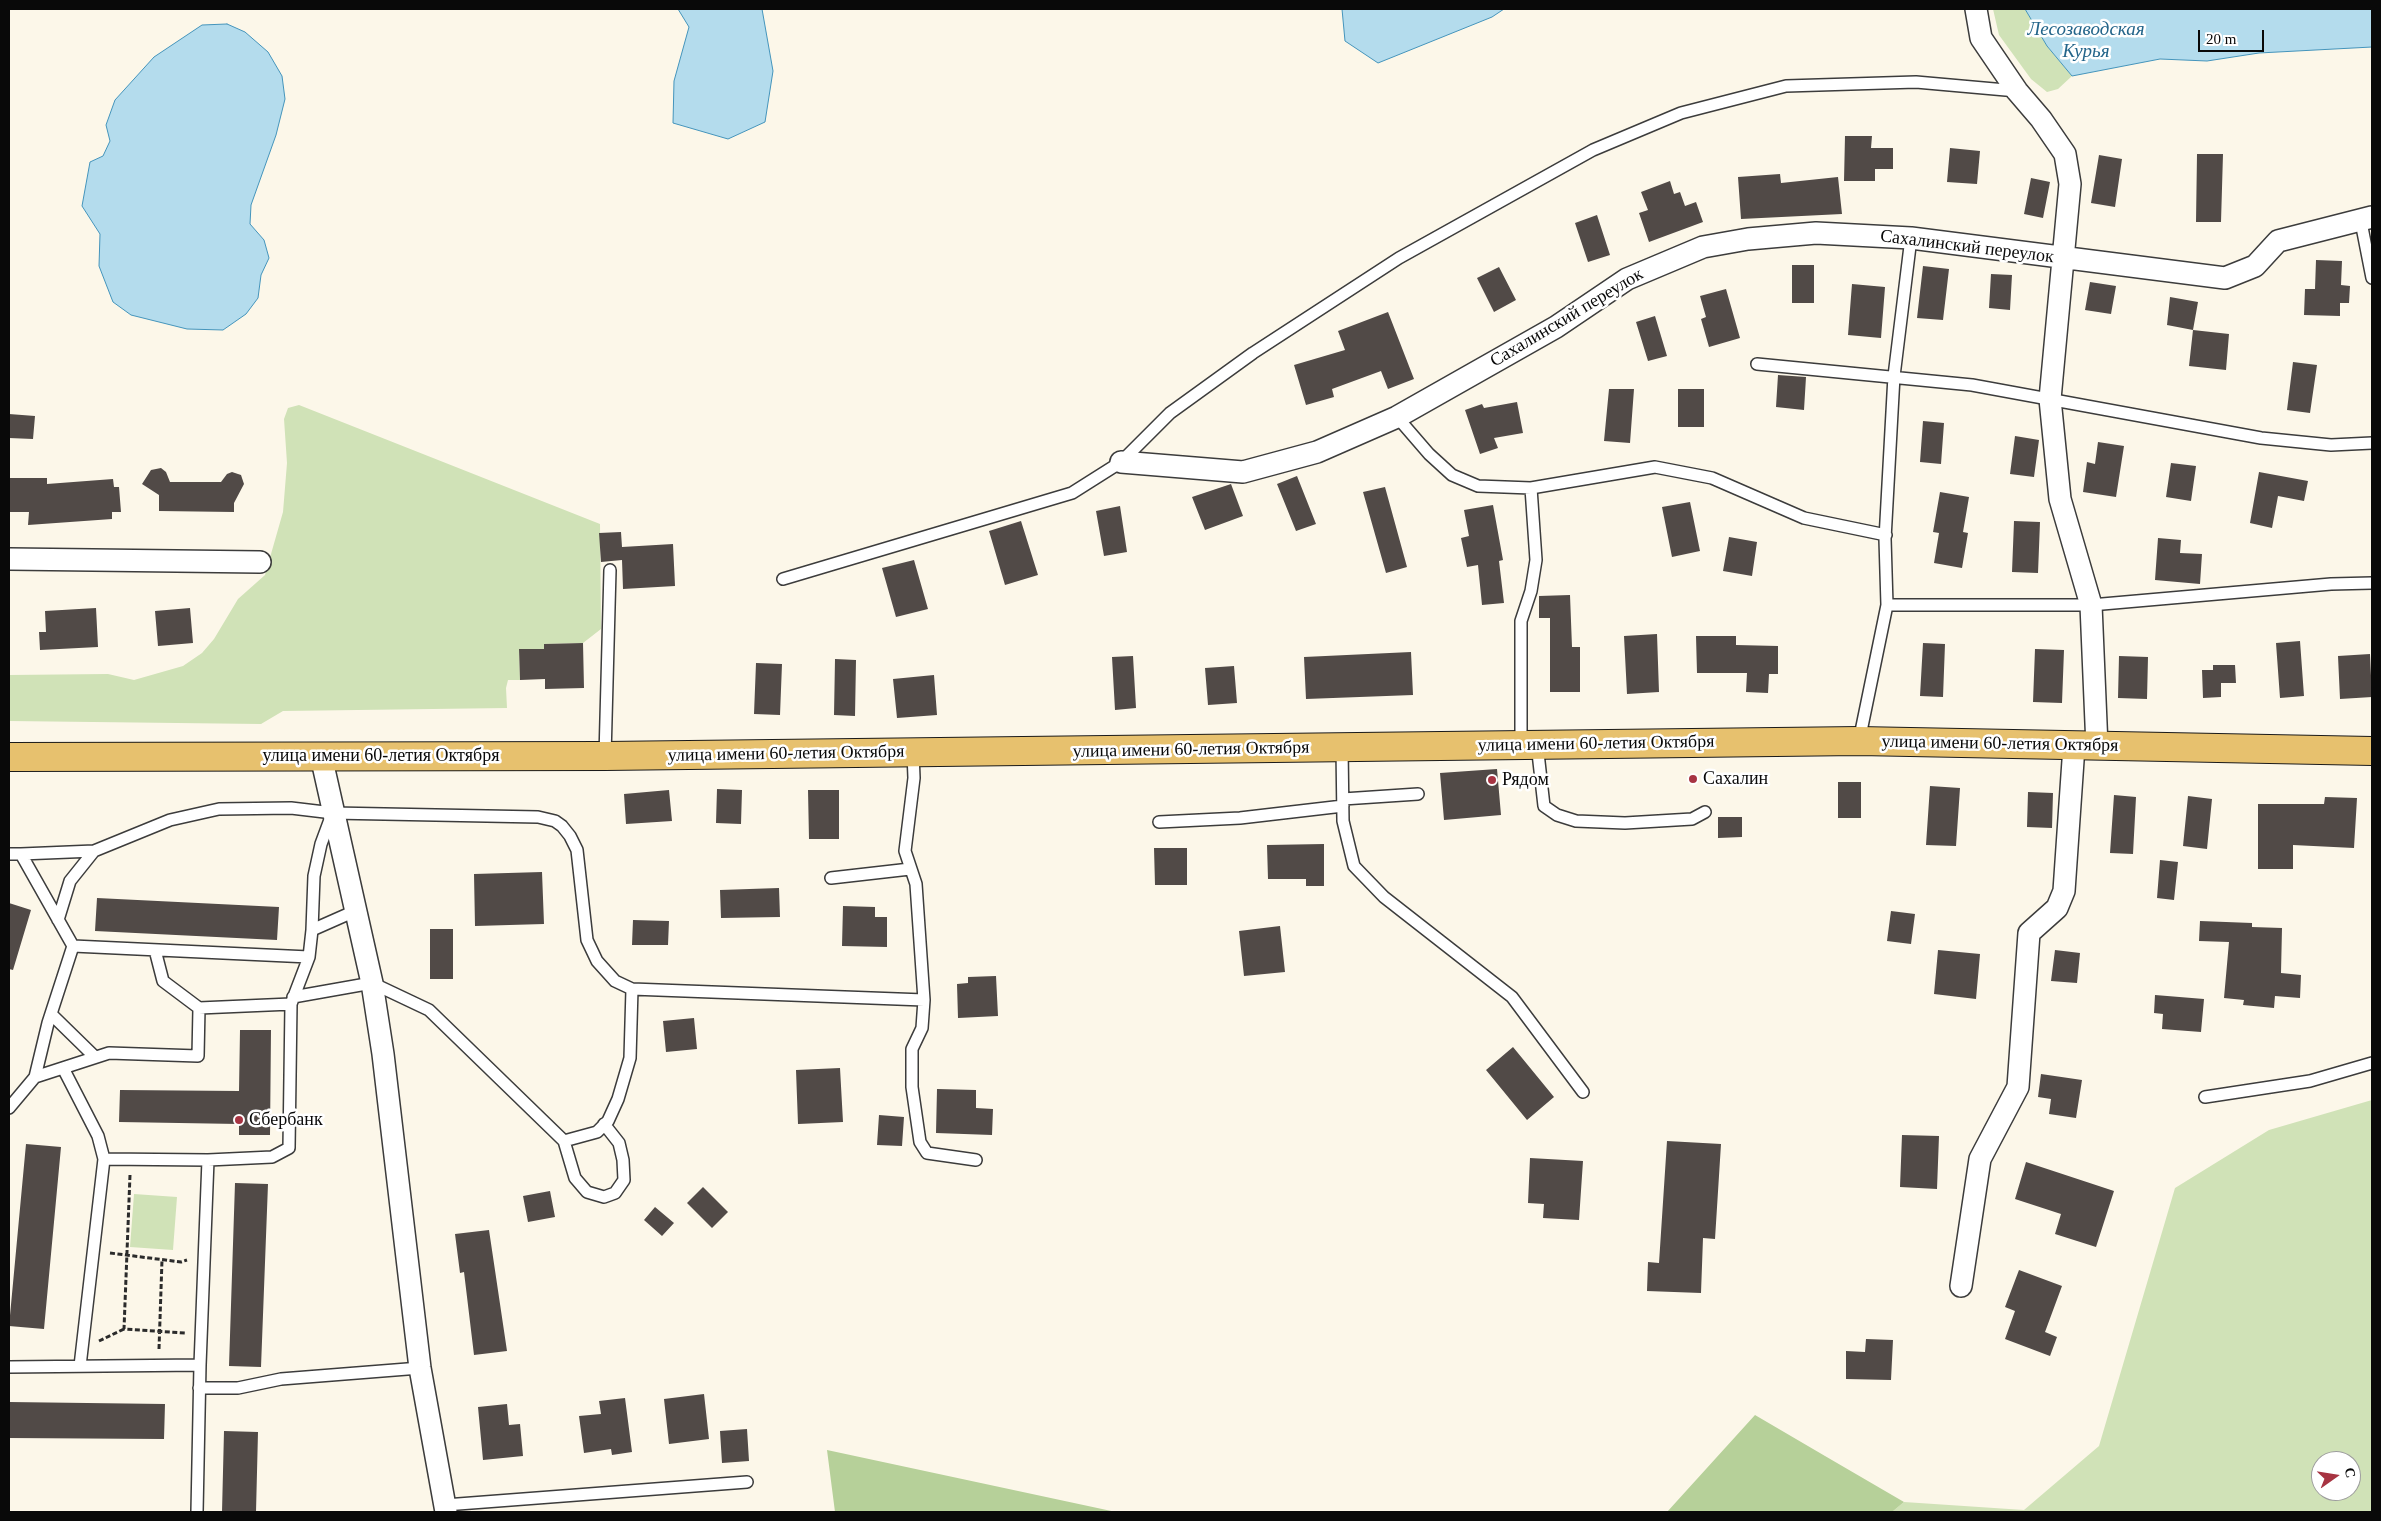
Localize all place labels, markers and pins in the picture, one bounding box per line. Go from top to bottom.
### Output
place label: Сахалин [1703,768,1768,790]
place label: Рядом [1502,769,1549,791]
marker: Сахалин [1687,773,1699,785]
marker: Рядом [1486,774,1498,786]
place label: Сбербанк [249,1109,323,1131]
marker: Сбербанк [233,1114,245,1126]

